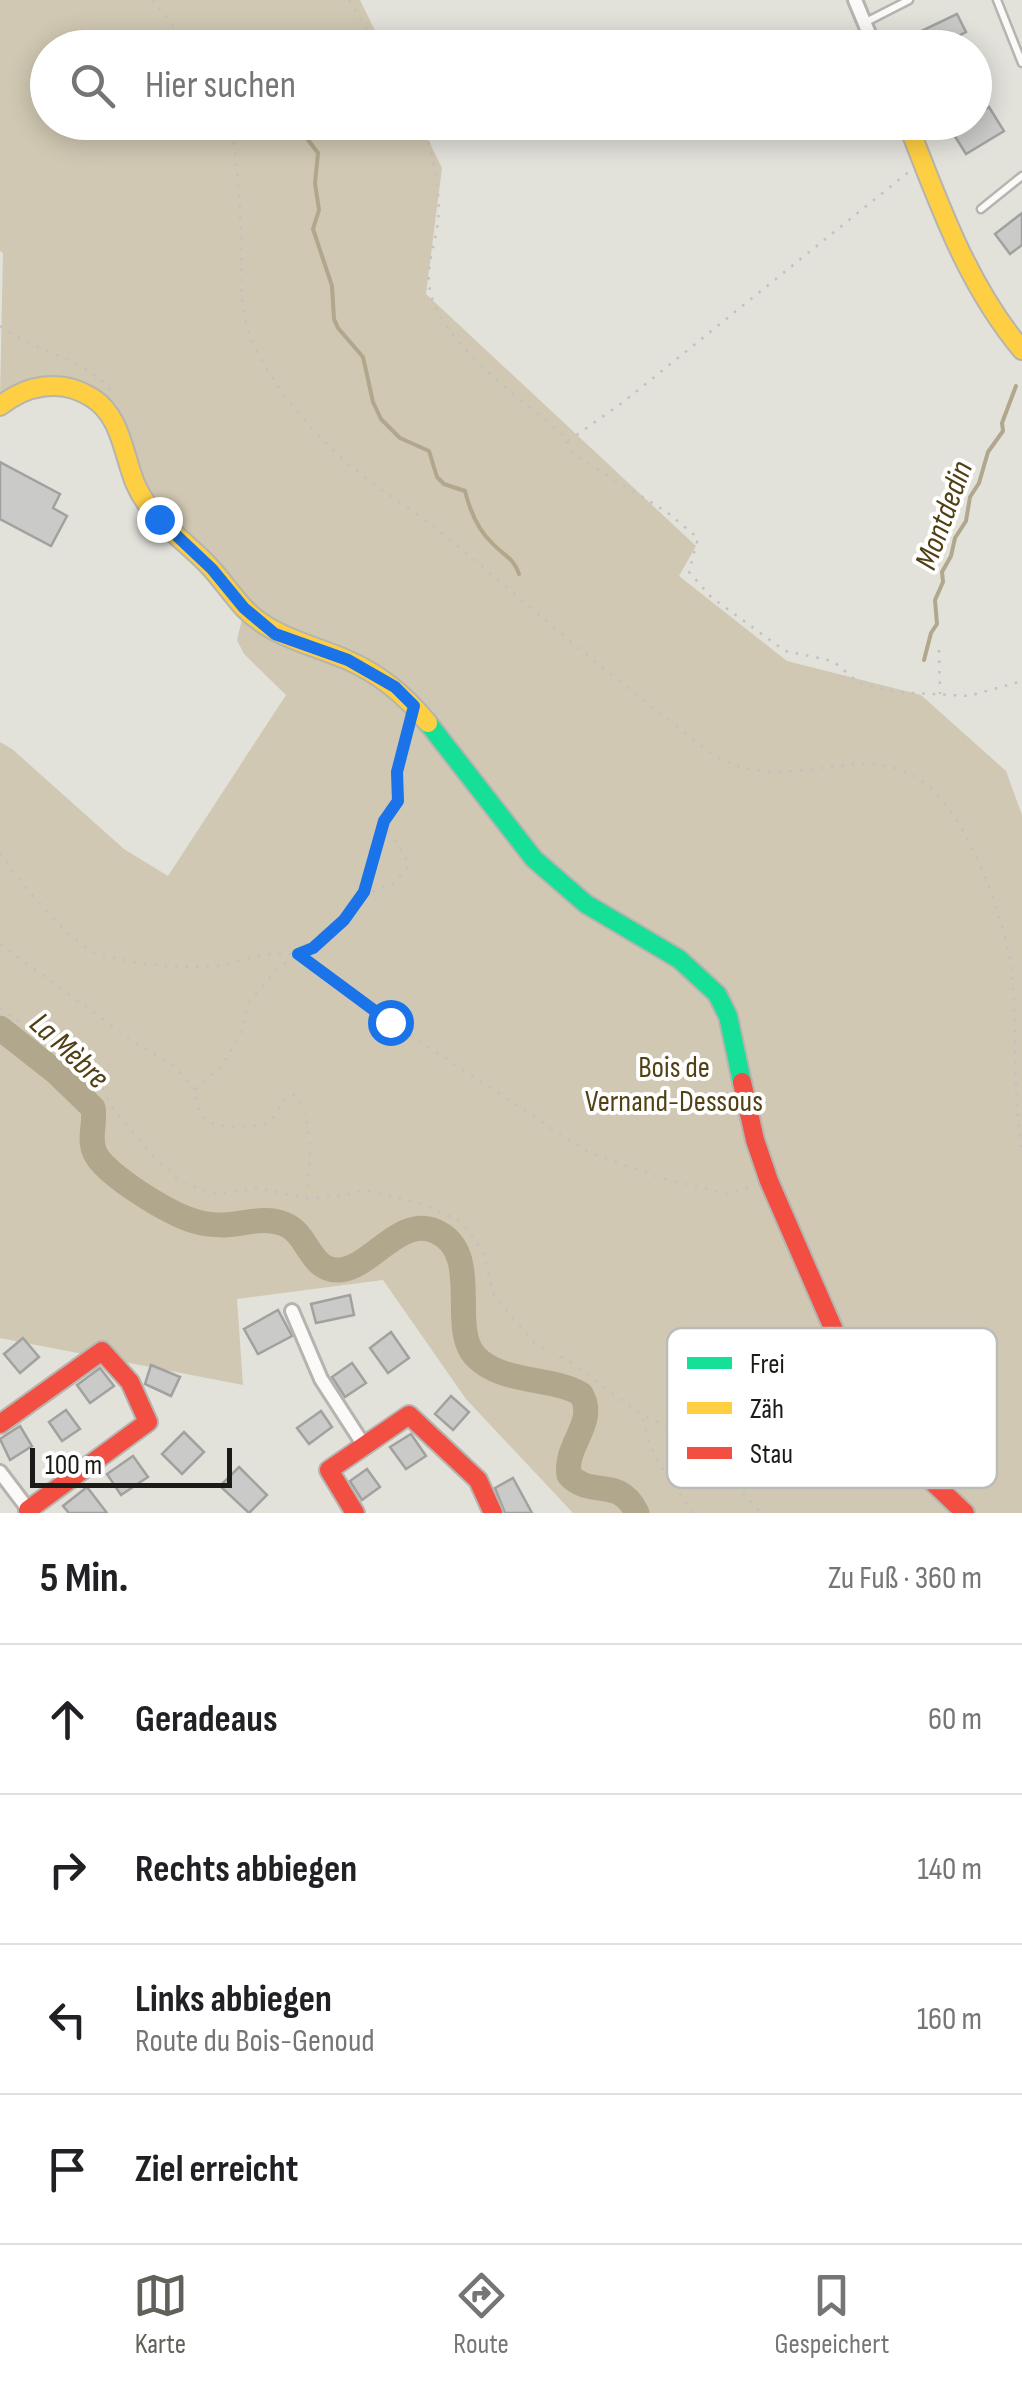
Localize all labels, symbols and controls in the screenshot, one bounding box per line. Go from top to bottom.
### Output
search box [30,30,992,140]
icon: search [65,58,120,113]
text: Hier suchen [145,63,296,108]
water label: Montdedin [907,456,982,575]
route end [137,497,183,543]
route start [368,1000,414,1046]
water label: La Mèbre [21,1005,117,1098]
park label: Bois de Vernand-Dessous [585,1050,763,1120]
legend [667,1328,997,1488]
text: Frei [750,1348,785,1381]
text: Zäh [750,1393,784,1426]
text: Stau [750,1438,793,1471]
scale bar [30,1443,232,1488]
text: 100 m [45,1449,102,1482]
text: 5 Min. [40,1553,128,1604]
text: Zu Fuß · 360 m [828,1559,982,1598]
icon: ahead [40,1692,95,1747]
text: Geradeaus [135,1697,278,1742]
text: 60 m [928,1700,982,1739]
icon: right [40,1842,95,1897]
text: Rechts abbiegen [135,1847,357,1892]
text: 140 m [918,1850,982,1889]
text: Links abbiegen [135,1977,332,2022]
icon: left [40,1992,95,2047]
text: 160 m [917,2000,982,2039]
text: Route du Bois-Genoud [135,2022,375,2061]
icon: arrive [40,2142,95,2197]
text: Ziel erreicht [135,2147,298,2192]
tab: Karte [133,2268,188,2361]
tab: Route [453,2268,509,2361]
tab: Gespeichert [774,2268,889,2361]

